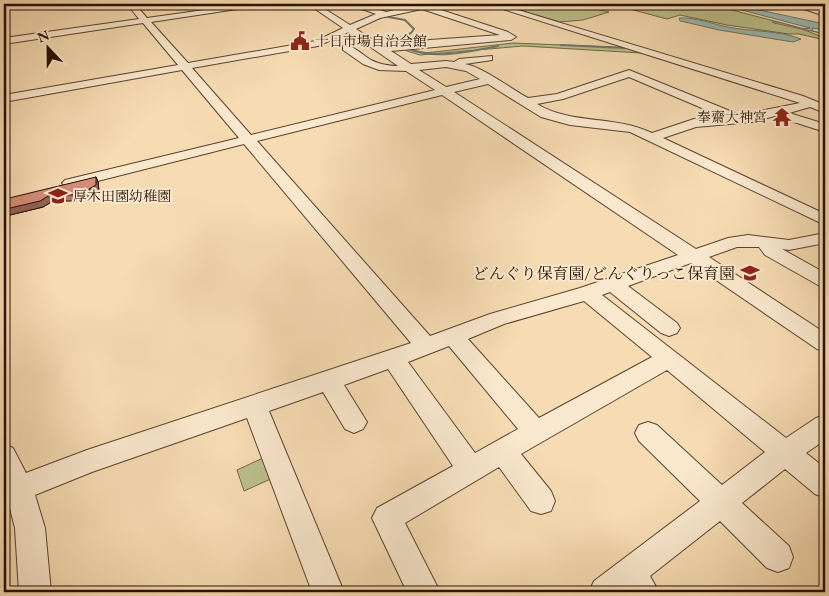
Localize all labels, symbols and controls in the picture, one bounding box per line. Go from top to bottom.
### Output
north arrow [22,22,72,72]
text: N [35,25,52,46]
public building icon: 十日市場自治会館 [289,30,311,52]
place label: 十日市場自治会館 [315,32,427,50]
temple icon: 奉齋大神宮 [771,106,793,128]
place label: 奉齋大神宮 [697,108,767,126]
school or university icon: 厚木田園幼稚園 [47,185,69,207]
place label: 厚木田園幼稚園 [73,187,171,205]
school or university icon: どんぐり保育園/どんぐりっこ保育園 [739,262,761,284]
place label: どんぐり保育園/どんぐりっこ保育園 [473,263,735,284]

